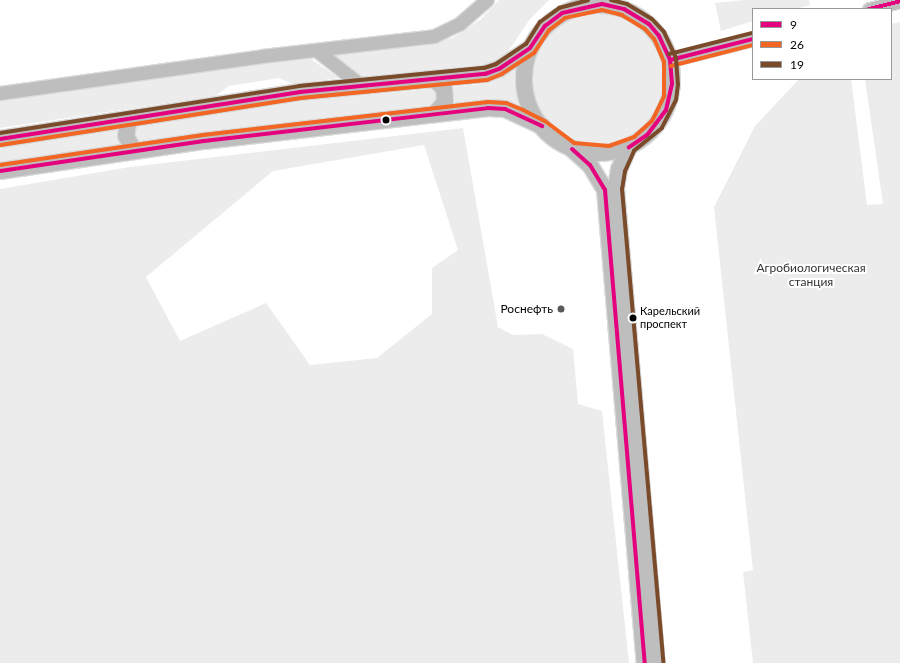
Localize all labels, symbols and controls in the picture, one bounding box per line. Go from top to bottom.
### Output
legend [752,8,892,80]
text: 9 [790,17,797,32]
text: 26 [790,37,804,52]
text: 19 [790,57,804,72]
unlabelled marker [381,115,391,125]
park label: Агробиологическая станция [756,261,866,289]
place label: Роснефть [500,302,553,316]
marker: Роснефть [556,304,566,314]
place label: Карельский проспект [640,305,700,331]
marker: Карельский проспект [628,313,638,323]

